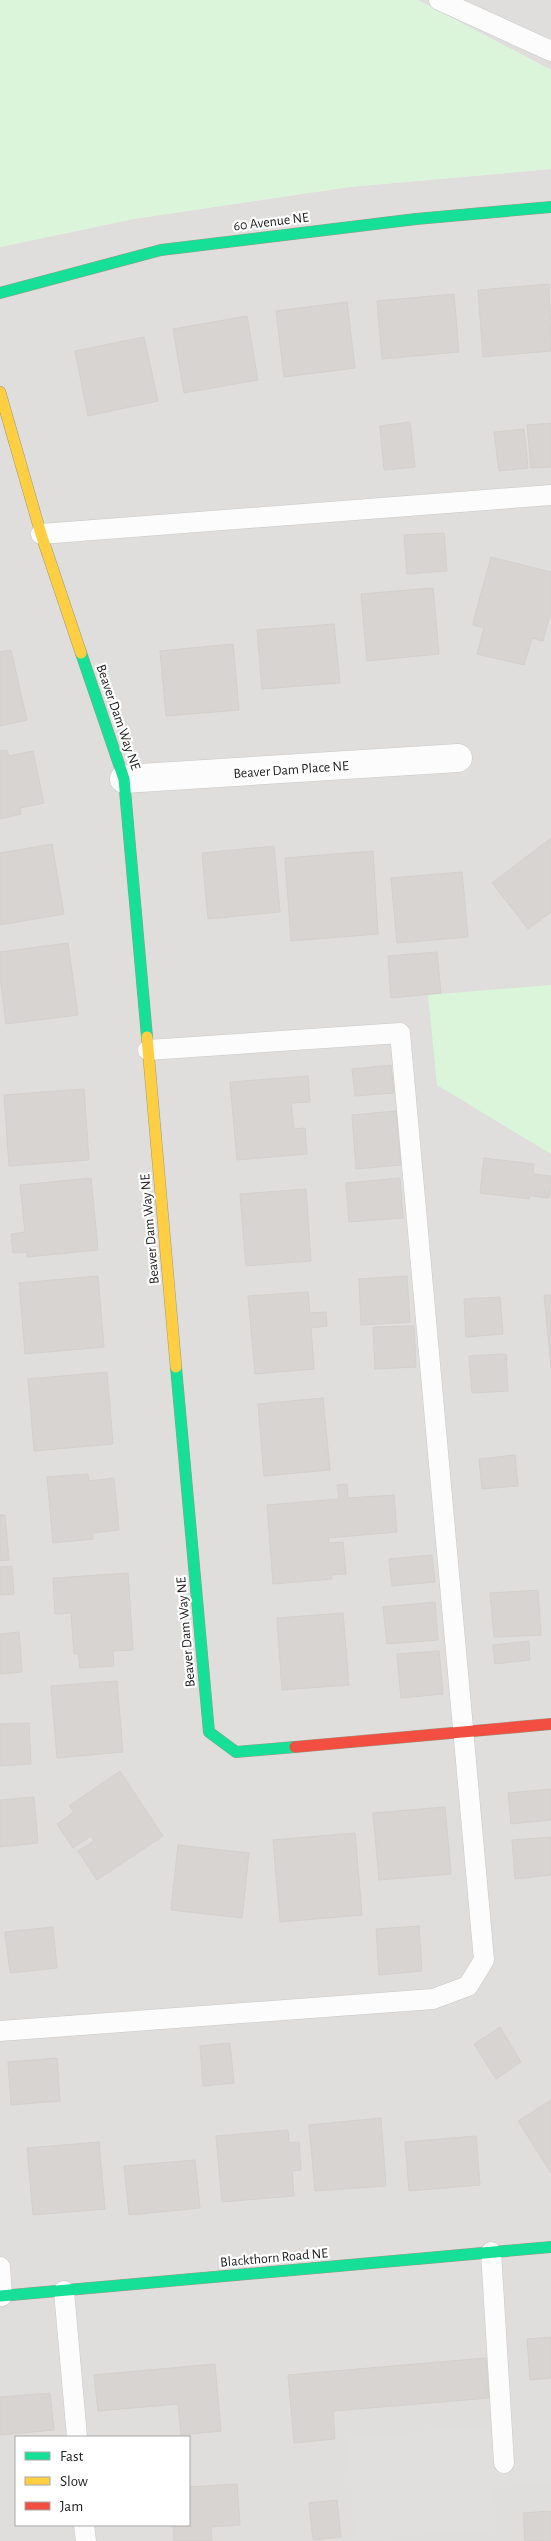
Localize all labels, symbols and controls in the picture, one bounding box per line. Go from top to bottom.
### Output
street label: 60 Avenue NE [233,210,310,234]
street label: Beaver Dam Way NE [93,663,143,772]
street label: Beaver Dam Place NE [233,759,350,781]
street label: Beaver Dam Way NE [138,1173,162,1285]
street label: Beaver Dam Way NE [174,1576,198,1688]
street label: Blackthorn Road NE [220,2246,329,2270]
legend [15,2436,190,2526]
text: Fast [60,2449,84,2464]
text: Slow [60,2474,88,2489]
text: Jam [60,2499,83,2514]

